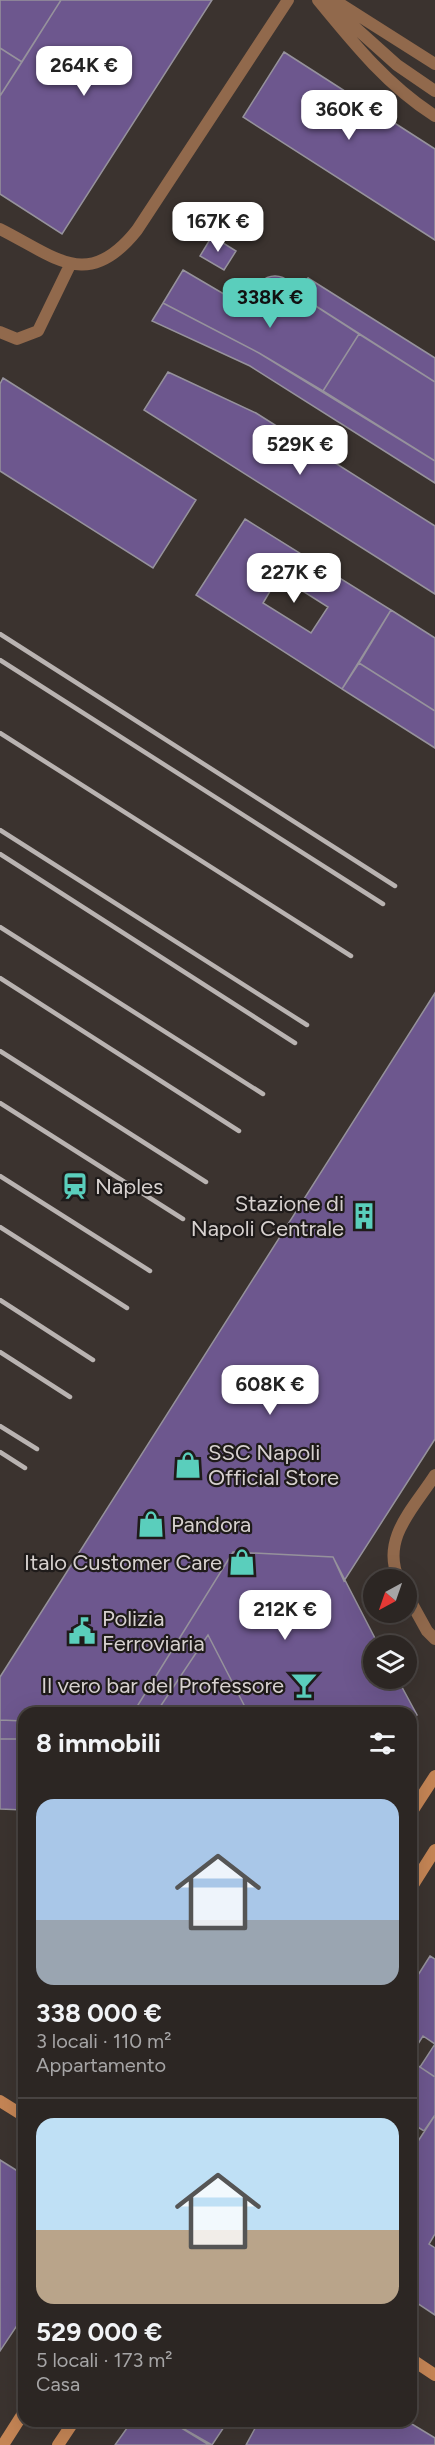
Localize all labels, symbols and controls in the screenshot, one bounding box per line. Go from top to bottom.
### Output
pin: 264K € [35,46,133,97]
text: 264K € [50,53,118,77]
pin: 360K € [300,90,398,141]
text: 360K € [315,97,383,121]
pin: 167K € [169,202,267,253]
text: 167K € [186,209,250,233]
pin: 338K € [221,278,319,329]
text: 338K € [237,285,303,309]
pin: 529K € [251,425,349,476]
text: 529K € [267,432,333,456]
pin: 227K € [245,553,343,604]
text: 227K € [261,560,327,584]
station icon: Naples [60,1171,90,1201]
place label: Naples [95,1173,163,1200]
place label: Stazione di Napoli Centrale [191,1190,344,1242]
building icon: Stazione di Napoli Centrale [349,1201,379,1231]
pin: 608K € [221,1365,319,1416]
text: 608K € [236,1372,304,1396]
place label: SSC Napoli Official Store [208,1439,339,1491]
shop icon: SSC Napoli Official Store [173,1450,203,1480]
shop icon: Pandora [136,1509,166,1539]
place label: Pandora [171,1511,251,1538]
shop icon: Italo Customer Care [227,1547,257,1577]
place label: Italo Customer Care [24,1549,222,1576]
north arrow [363,1569,417,1623]
map controls [363,1569,417,1689]
pin: 212K € [236,1590,334,1641]
text: 212K € [253,1597,317,1621]
place label: Polizia Ferroviaria [102,1605,205,1657]
public building icon: Polizia Ferroviaria [67,1616,97,1646]
button: layers [363,1635,417,1689]
bar icon: Il vero bar del Professore [289,1670,319,1700]
place label: Il vero bar del Professore [41,1672,284,1699]
text: 8 immobili [36,1727,161,1759]
icon: filters [366,1727,399,1760]
icon: home [164,1838,272,1946]
text: 338 000 € [36,1997,162,2029]
text: 3 locali · 110 m² [36,2029,171,2053]
text: Appartamento [36,2053,166,2077]
icon: home [164,2157,272,2265]
text: 529 000 € [36,2316,162,2348]
text: 5 locali · 173 m² [36,2348,173,2372]
text: Casa [36,2372,80,2396]

